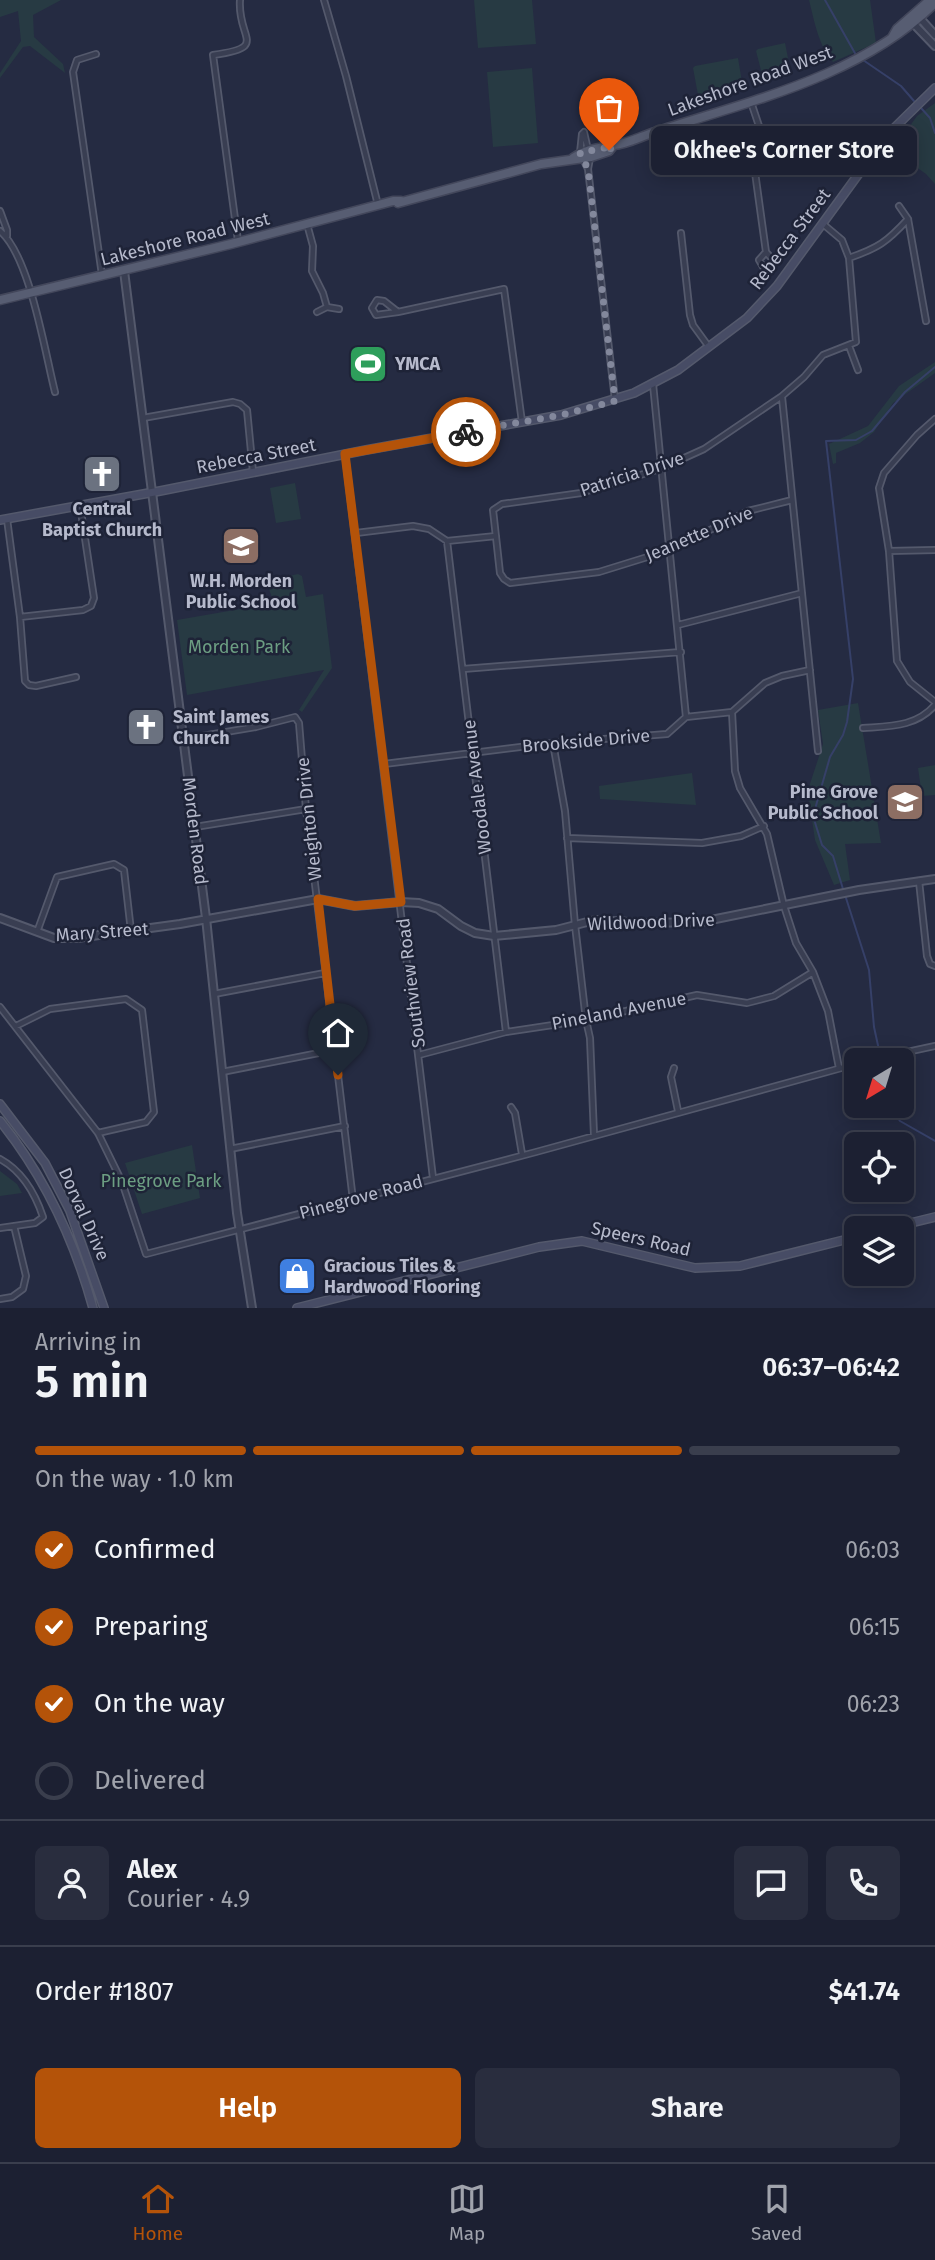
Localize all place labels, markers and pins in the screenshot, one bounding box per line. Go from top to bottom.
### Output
pin [579,78,639,150]
callout: Okhee's Corner Store [651,125,917,174]
sports icon: YMCA [347,343,389,385]
place label: YMCA [394,353,441,375]
church icon: Central Baptist Church [81,453,123,495]
place label: Central Baptist Church [42,498,162,541]
school or university icon: W.H. Morden Public School [220,525,262,567]
place label: W.H. Morden Public School [186,570,297,613]
church icon: Saint James Church [125,706,167,748]
place label: Saint James Church [173,706,270,749]
place label: Pine Grove Public School [768,781,879,824]
school or university icon: Pine Grove Public School [884,781,926,823]
pin [308,1003,368,1075]
shop icon: Gracious Tiles & Hardwood Flooring [276,1255,318,1297]
place label: Gracious Tiles & Hardwood Flooring [324,1255,480,1298]

